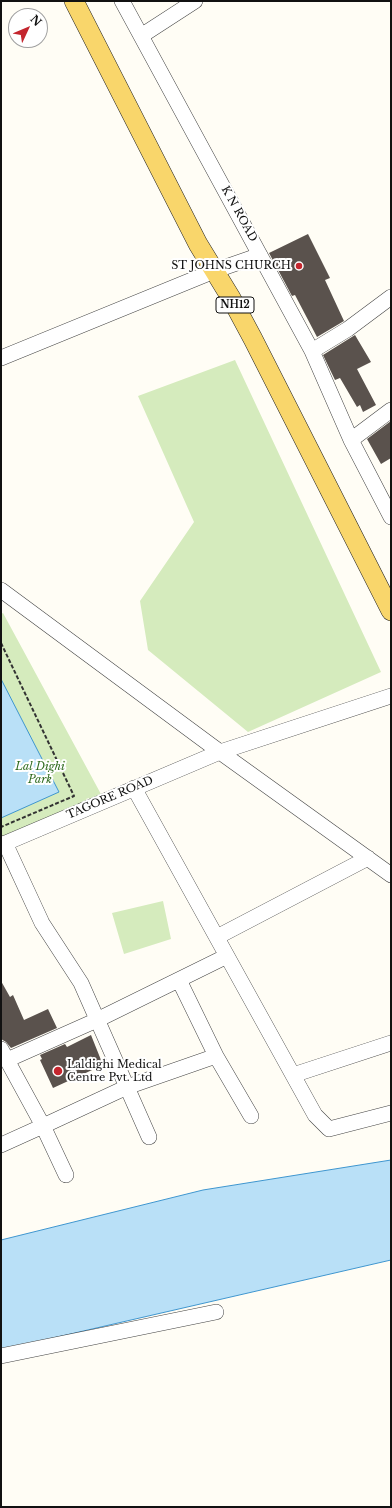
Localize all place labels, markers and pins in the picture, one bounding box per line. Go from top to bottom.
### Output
place label: ST JOHNS CHURCH [171,259,291,273]
marker: ST JOHNS CHURCH [294,261,304,271]
place label: Laldighi Medical Centre Pvt. Ltd [67,1058,162,1084]
marker: Laldighi Medical Centre Pvt. Ltd [52,1065,64,1077]

